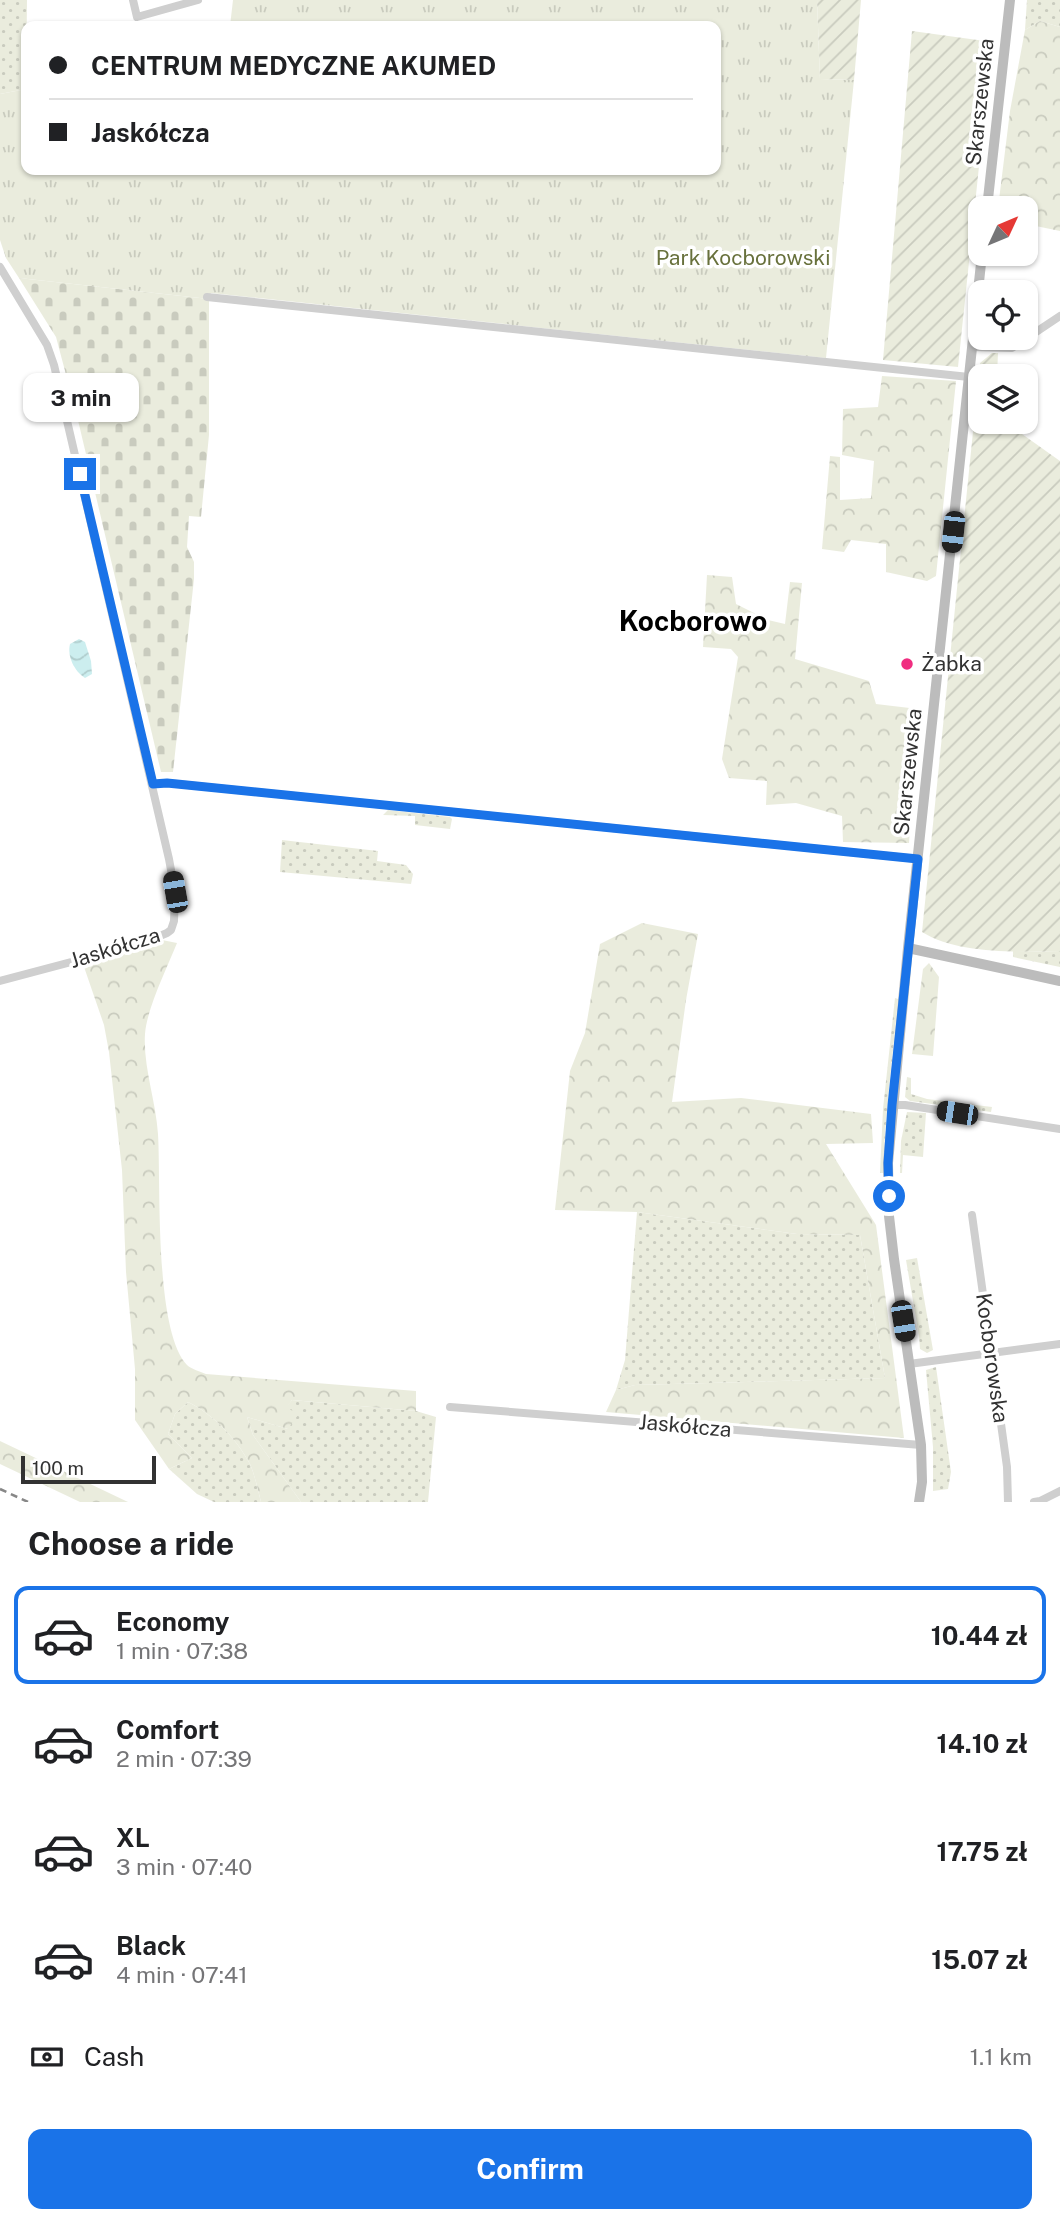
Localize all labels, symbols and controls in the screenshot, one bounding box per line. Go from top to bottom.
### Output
street label: Skarszewska [960,37,999,167]
text: CENTRUM MEDYCZNE AKUMED [91,50,496,81]
text: Jaskółcza [91,117,210,148]
north arrow [968,196,1038,266]
map controls [968,196,1038,434]
park label: Park Kocborowski [656,245,830,270]
button: locate [968,280,1038,350]
button: layers [968,364,1038,434]
callout: 3 min [22,372,138,421]
text: 3 min [51,384,111,411]
route end [64,458,96,490]
car [941,510,966,554]
district label: Kocborowo [619,604,767,637]
place label: Żabka [921,651,982,676]
marker: Żabka [899,656,915,672]
street label: Skarszewska [888,707,927,837]
car [162,869,189,915]
street label: Jaskółcza [67,922,163,973]
car [935,1099,980,1127]
route start [873,1180,905,1212]
street label: Kocborowska [971,1291,1014,1425]
car [890,1299,917,1343]
street label: Jaskółcza [637,1409,733,1442]
scale bar [21,1453,156,1485]
text: 100 m [32,1457,84,1479]
text: Choose a ride [28,1525,234,1562]
icon: car [32,1604,95,1667]
text: Economy [116,1606,229,1637]
text: 10.44 zł [931,1620,1028,1651]
text: 1 min · 07:38 [116,1637,248,1664]
icon: car [32,1712,95,1775]
text: Comfort [116,1714,219,1745]
text: 14.10 zł [937,1728,1028,1759]
text: 2 min · 07:39 [116,1745,252,1772]
icon: car [32,1820,95,1883]
text: XL [116,1822,150,1853]
text: 17.75 zł [936,1836,1028,1867]
text: 3 min · 07:40 [116,1853,252,1880]
icon: car [32,1928,95,1991]
text: Black [116,1930,186,1961]
text: 15.07 zł [931,1944,1028,1975]
text: 4 min · 07:41 [116,1961,248,1988]
icon: cash [28,2038,66,2076]
text: Cash [84,2041,144,2072]
text: 1.1 km [970,2043,1032,2070]
button: Confirm [28,2129,1032,2209]

